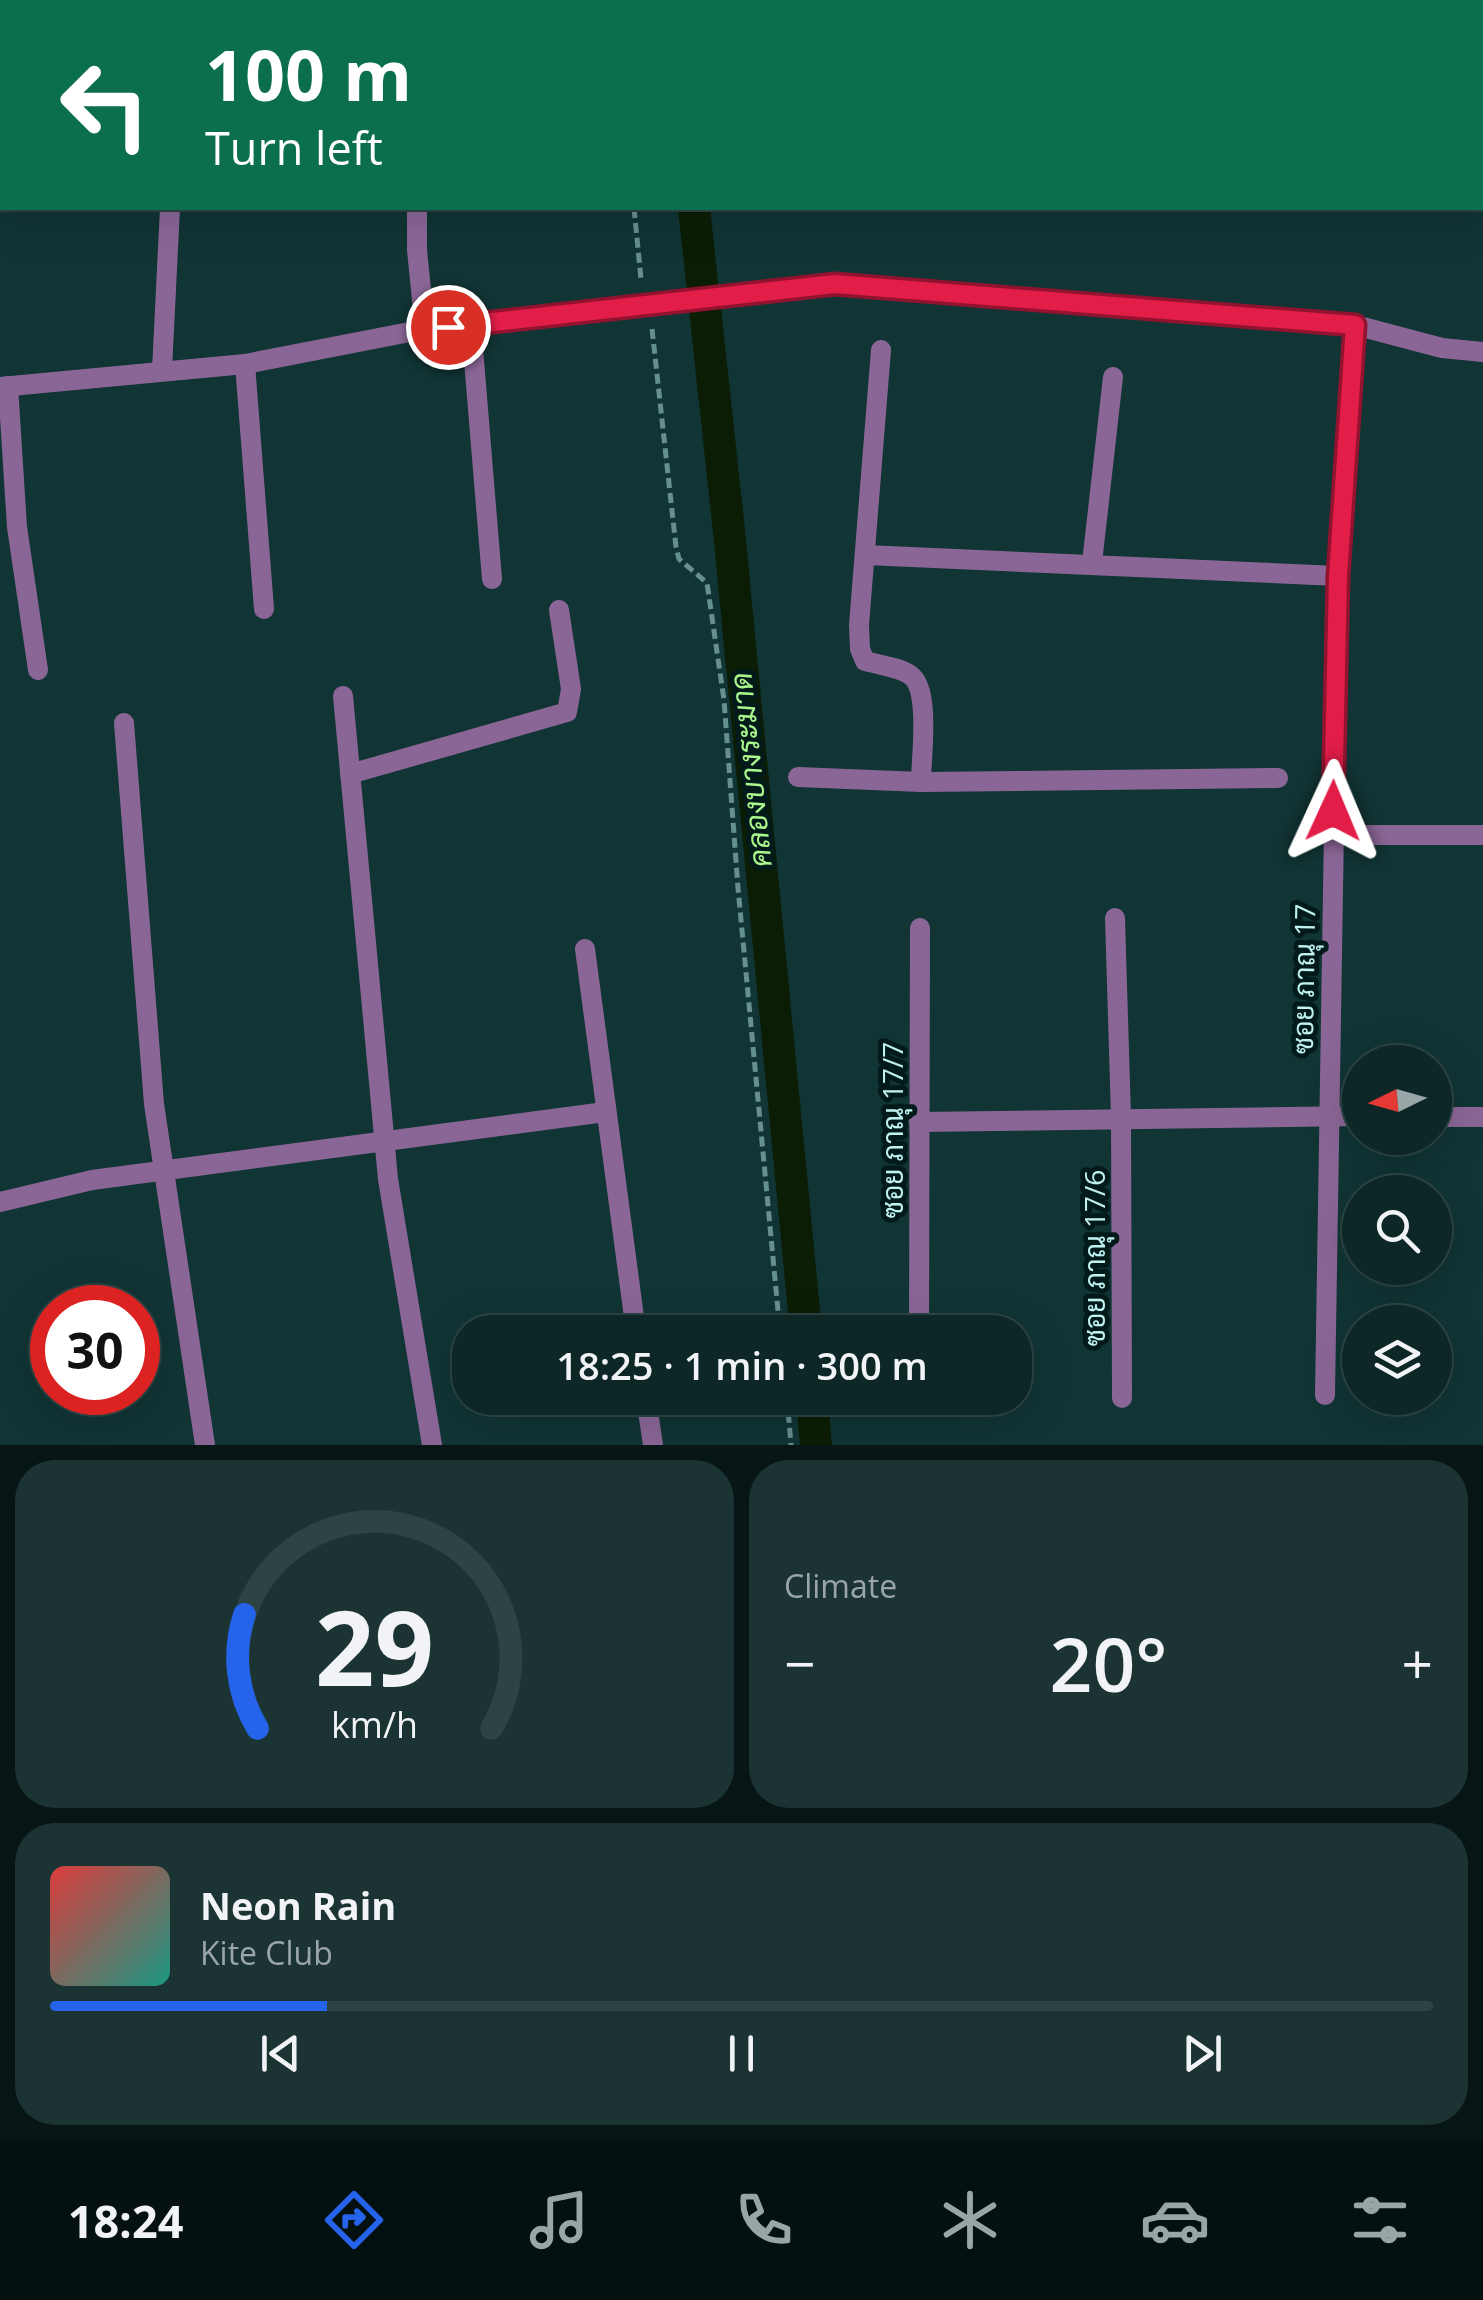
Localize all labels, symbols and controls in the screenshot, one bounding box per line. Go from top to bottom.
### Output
text: 100 m [205,26,412,122]
icon: left [40,40,170,170]
text: Turn left [205,117,383,178]
pin [406,285,491,370]
icon: arrive [421,300,476,355]
water label: คลองบางระมาด [719,671,781,869]
position arrow [1281,759,1385,863]
street label: ซอย ภาณุ 17 [1283,903,1325,1055]
street label: ซอย ภาณุ 17/7 [873,1042,913,1218]
north arrow [1342,1045,1452,1155]
map controls [1342,1045,1452,1415]
street label: ซอย ภาณุ 17/6 [1075,1170,1115,1346]
button: search [1342,1175,1452,1285]
speed limit sign: 30 [30,1285,160,1415]
button: layers [1342,1305,1452,1415]
text: 18:25 · 1 min · 300 m [556,1339,928,1391]
text: Climate [784,1564,897,1607]
text: 29 [315,1575,434,1716]
text: 20° [1050,1612,1167,1714]
text: − [784,1625,815,1700]
text: + [1402,1625,1433,1700]
text: km/h [331,1700,418,1748]
text: Neon Rain [200,1879,396,1931]
text: Kite Club [200,1931,333,1974]
icon: previous [253,2026,308,2081]
icon: pause [714,2026,769,2081]
icon: next [1175,2026,1230,2081]
icon: directions [319,2185,389,2255]
icon: music [524,2185,594,2255]
icon: phone [729,2185,799,2255]
icon: climate [935,2185,1005,2255]
icon: car [1140,2185,1210,2255]
icon: filters [1345,2185,1415,2255]
text: 18:24 [68,2190,183,2251]

